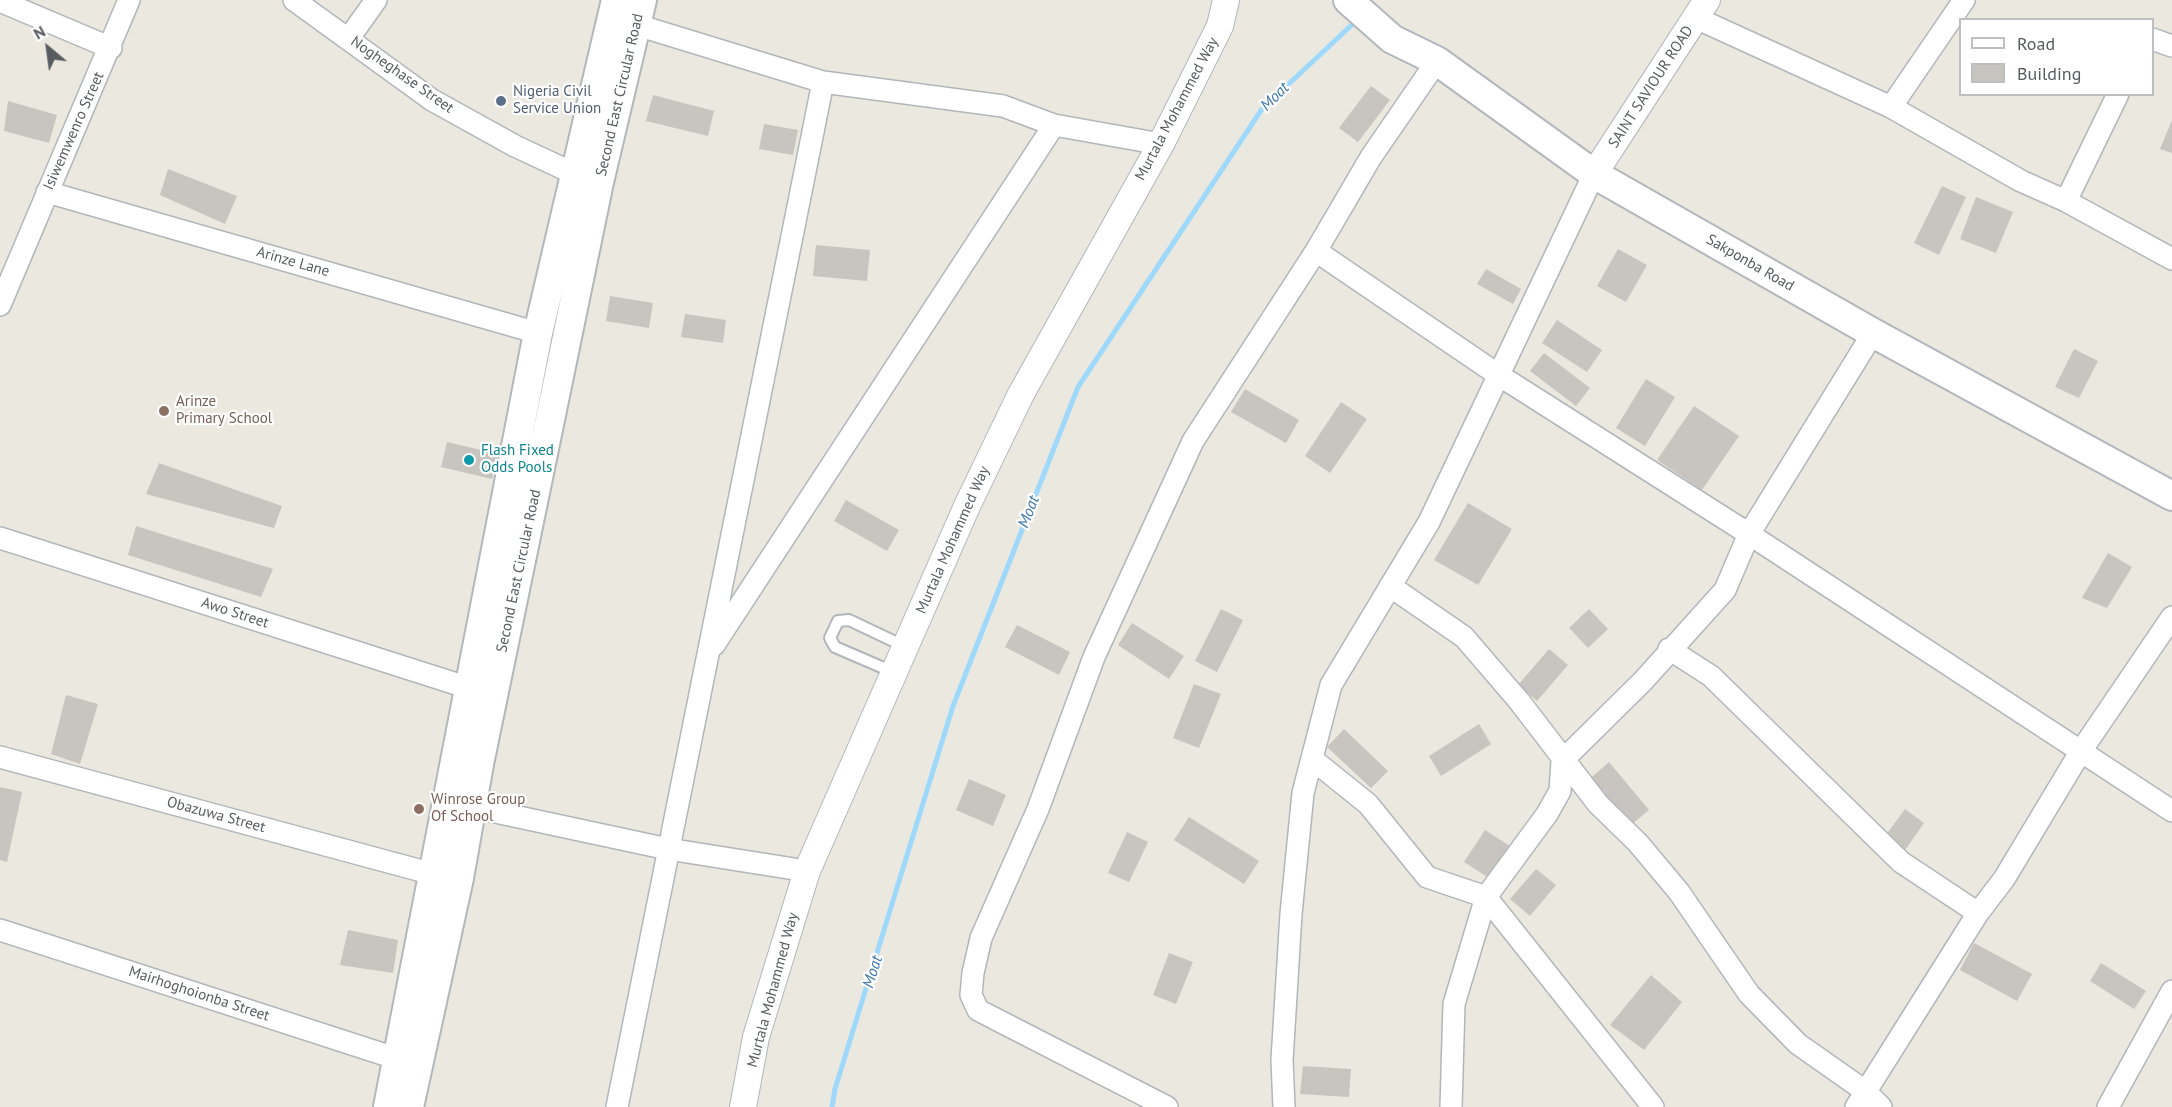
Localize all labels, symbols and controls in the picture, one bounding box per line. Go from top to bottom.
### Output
street label: Second East Circular Road [593,12,647,178]
north arrow [18,18,78,78]
legend [1959,18,2154,96]
text: N [30,21,49,44]
street label: SAINT SAVIOUR ROAD [1605,22,1697,152]
text: Road [2017,32,2055,55]
street label: Nogheghase Street [347,33,457,117]
street label: Murtala Mohammed Way [1132,34,1222,184]
text: Building [2017,62,2081,85]
street label: Isiwemwenro Street [40,69,108,193]
water label: Moat [1257,79,1293,115]
place label: Nigeria Civil Service Union [513,83,601,118]
marker: Nigeria Civil Service Union [494,94,508,108]
street label: Sakponba Road [1703,231,1797,295]
street label: Arinze Lane [255,243,331,281]
place label: Arinze Primary School [176,393,272,428]
marker: Arinze Primary School [157,404,171,418]
place label: Flash Fixed Odds Pools [481,442,554,477]
marker: Flash Fixed Odds Pools [462,453,476,467]
street label: Murtala Mohammed Way [912,463,994,617]
street label: Second East Circular Road [493,488,545,654]
water label: Moat [1014,493,1044,531]
street label: Awo Street [199,594,271,632]
place label: Winrose Group Of School [431,791,525,826]
street label: Obazuwa Street [165,793,267,837]
marker: Winrose Group Of School [412,802,426,816]
street label: Murtala Mohammed Way [744,911,802,1069]
water label: Moat [859,953,887,991]
street label: Mairhoghoionba Street [126,963,272,1025]

